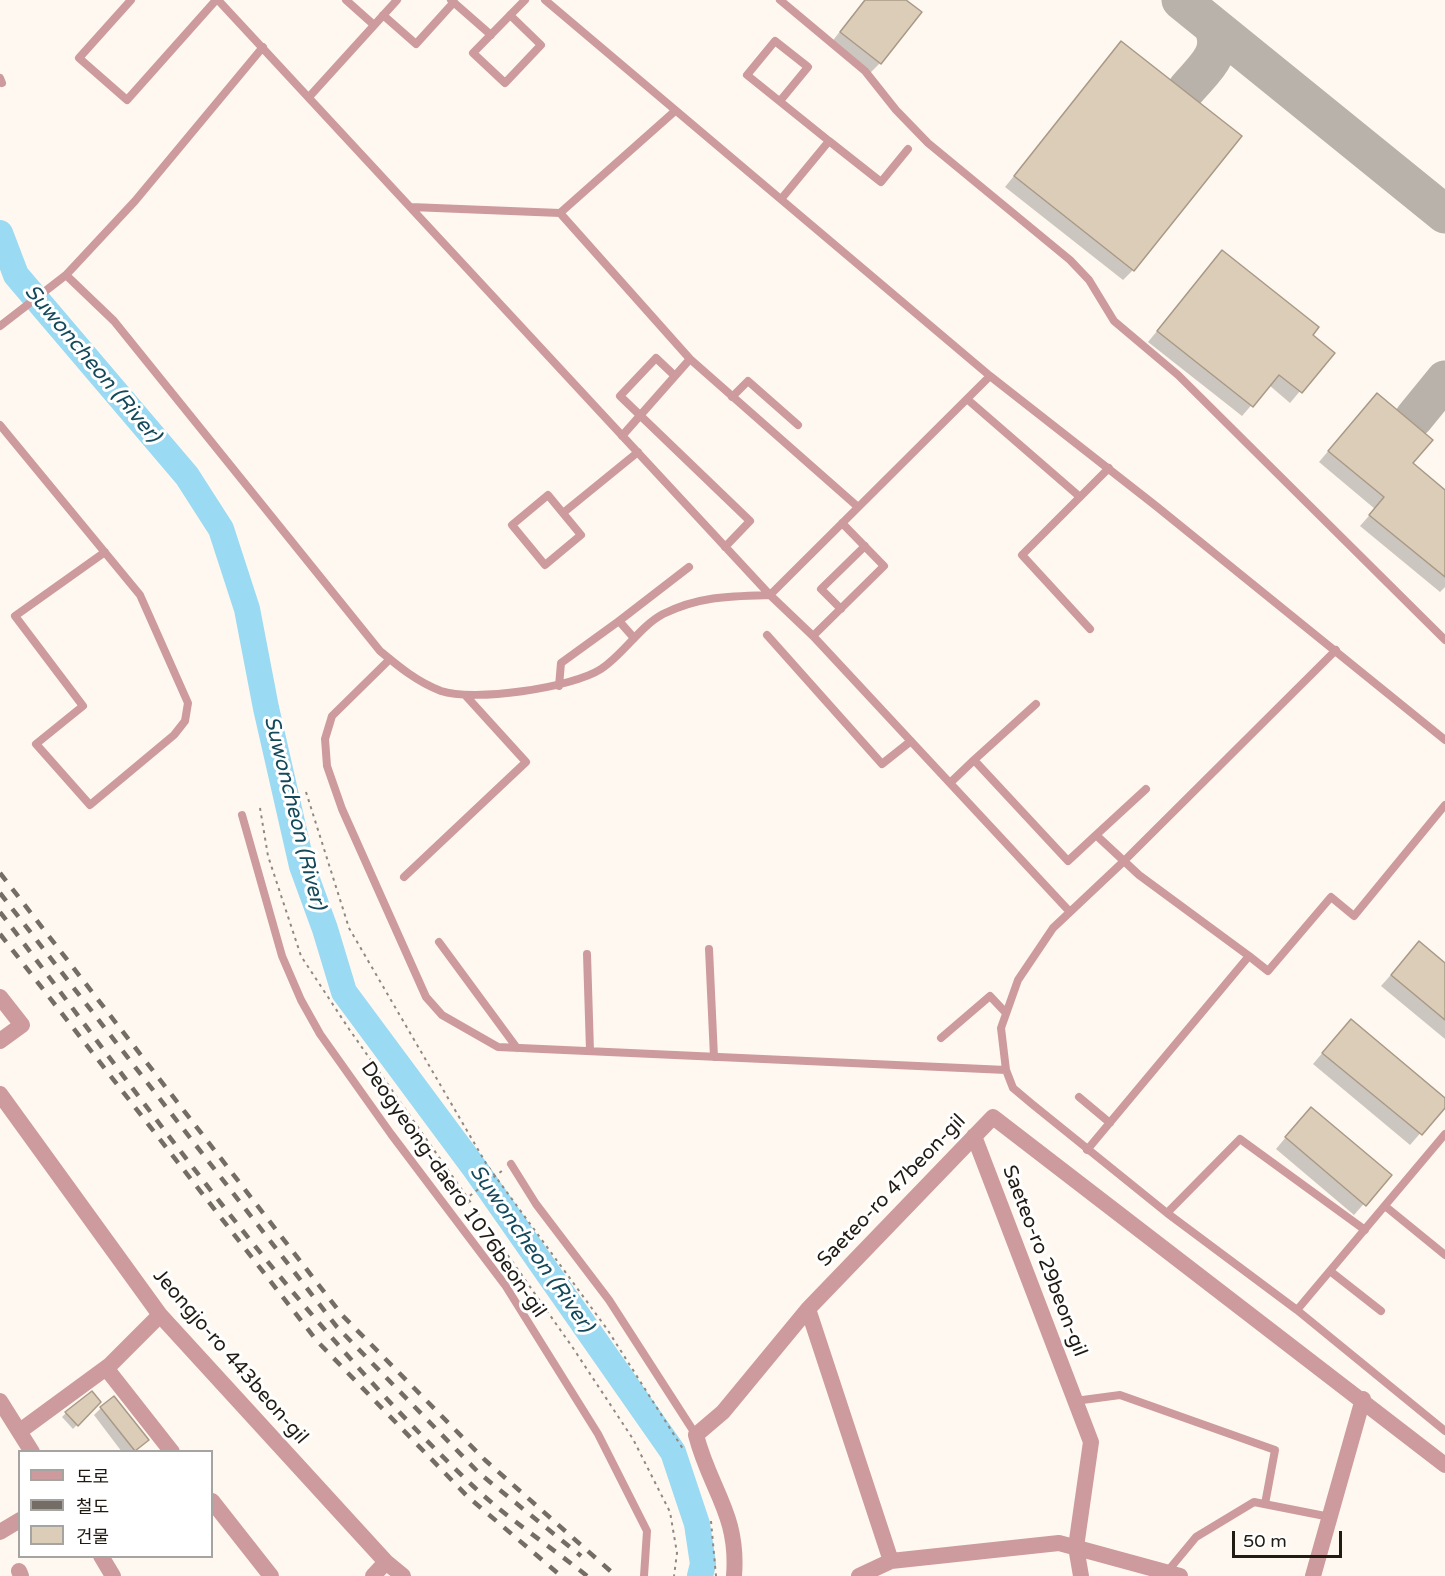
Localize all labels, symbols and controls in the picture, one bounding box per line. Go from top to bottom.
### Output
water label: Suwoncheon (River) [19,280,165,448]
water label: Suwoncheon (River) [258,714,330,912]
street label: Deogyeong-daero 1076beon-gil [355,1057,551,1323]
street label: Saeteo-ro 47beon-gil [813,1110,971,1272]
water label: Suwoncheon (River) [464,1160,598,1338]
street label: Saeteo-ro 29beon-gil [996,1162,1092,1360]
street label: Jeongjo-ro 443beon-gil [147,1264,313,1450]
legend [18,1450,213,1558]
text: 도로 [76,1466,109,1488]
text: 철도 [76,1496,109,1518]
scale bar [1235,1519,1344,1557]
text: 건물 [76,1526,109,1548]
text: 50 m [1243,1530,1287,1552]

